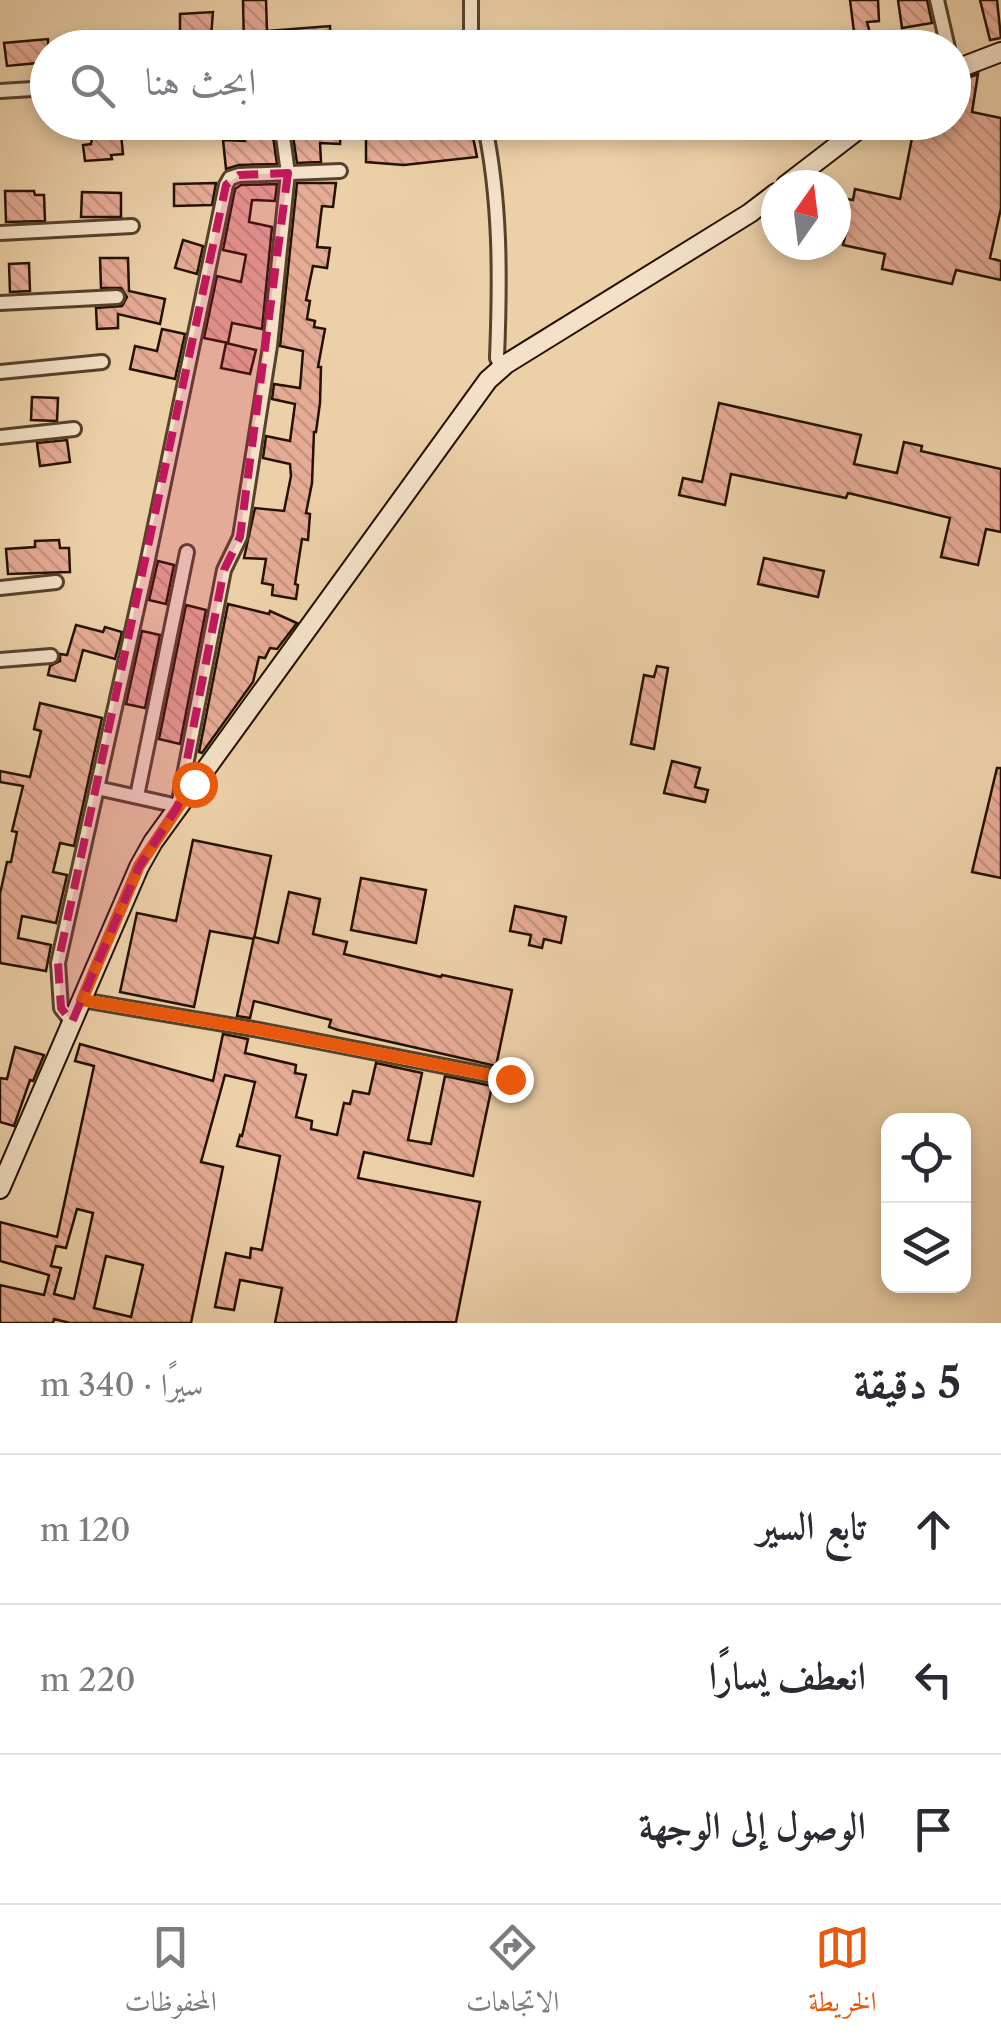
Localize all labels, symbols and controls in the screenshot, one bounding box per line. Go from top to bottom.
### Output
search box [30,30,971,140]
icon: search [65,58,120,113]
text: ابحث هنا [145,58,256,105]
north arrow [761,170,851,260]
route start [172,762,218,808]
route end [488,1057,534,1103]
map controls [881,1113,971,1293]
button: locate [881,1113,971,1203]
button: layers [881,1203,971,1293]
text: 5 دقيقة [854,1357,961,1409]
text: سيرًا · 340 m [40,1365,203,1404]
text: تابع السير [757,1502,866,1549]
icon: ahead [906,1502,961,1557]
text: 120 m [40,1510,130,1549]
text: انعطف يسارًا [709,1652,866,1699]
icon: left [906,1652,961,1707]
text: 220 m [40,1660,135,1699]
text: الوصول إلى الوجهة [639,1802,866,1849]
icon: arrive [906,1802,961,1857]
tab: المحفوظات [125,1920,217,2029]
tab: الاتجاهات [466,1920,559,2029]
tab: الخريطة [808,1920,876,2029]

